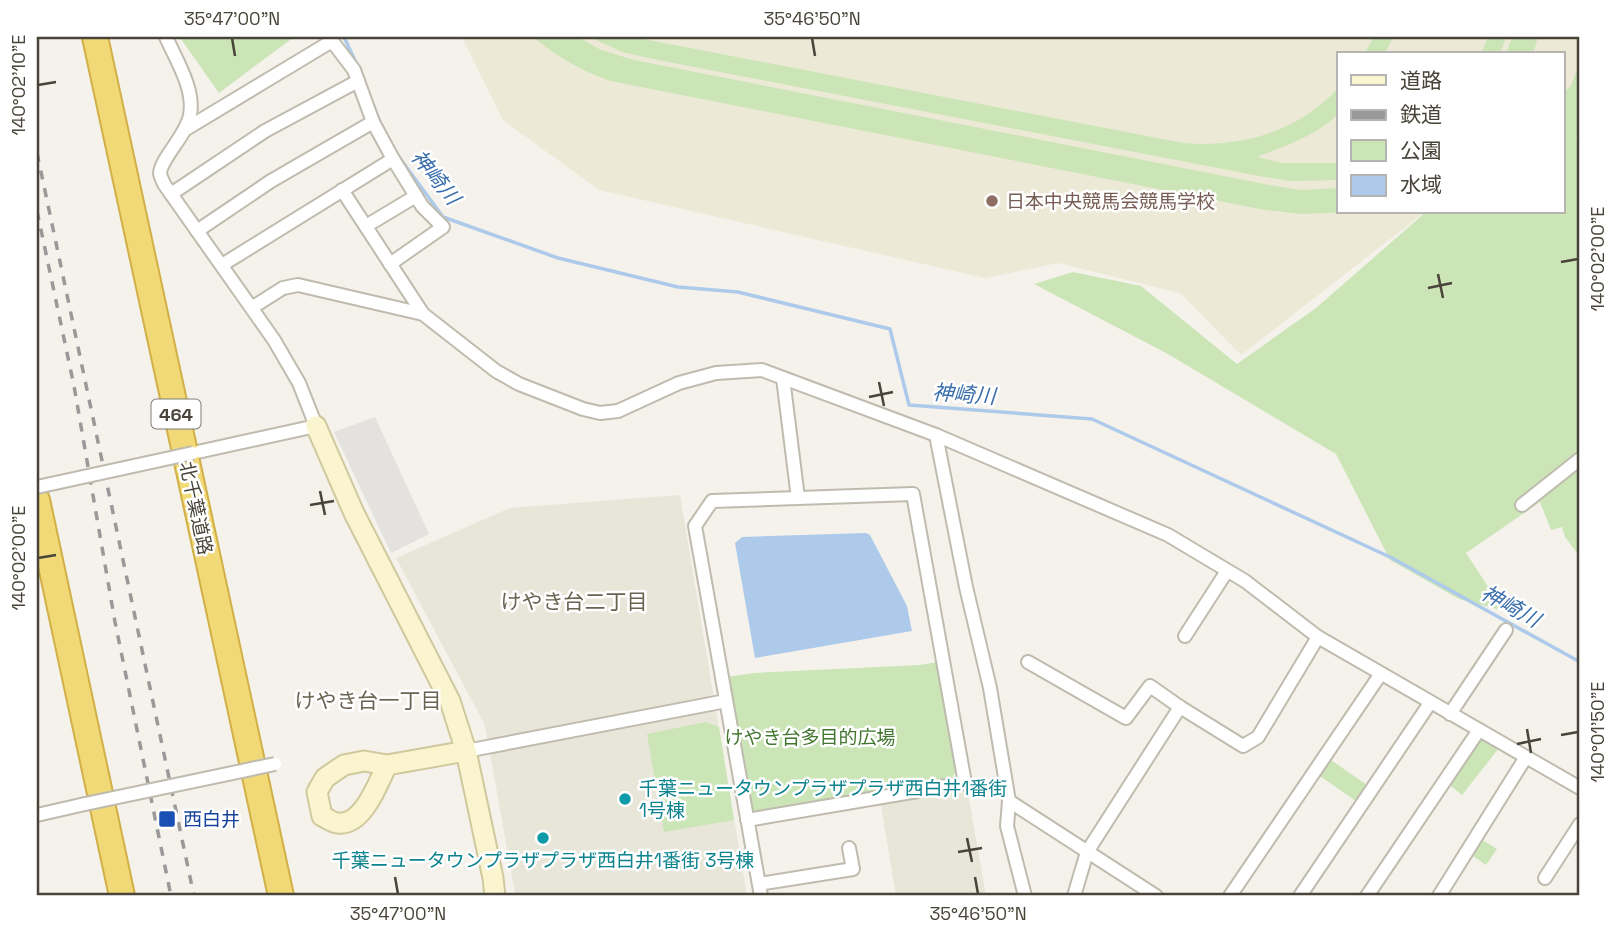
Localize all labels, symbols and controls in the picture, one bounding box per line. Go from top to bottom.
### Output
text: 35°47'00"N [184,7,280,30]
text: 35°46'50"N [763,7,861,30]
text: 140°02'10"E [7,35,30,135]
legend [1337,52,1564,214]
text: 道路 [1400,67,1442,94]
text: 鉄道 [1400,101,1442,128]
text: 公園 [1400,137,1442,164]
water label: 神崎川 [406,144,468,212]
text: 水域 [1400,171,1442,198]
place label: 日本中央競馬会競馬学校 [1006,189,1215,214]
marker: 日本中央競馬会競馬学校 [984,193,1000,209]
text: 140°02'00"E [1586,207,1609,311]
water label: 神崎川 [932,378,998,410]
road number: 464 [152,400,200,428]
street label: 北千葉道路 [174,459,218,557]
text: 140°02'00"E [7,506,30,610]
water label: 神崎川 [1477,579,1547,634]
district label: けやき台二丁目 [501,588,648,615]
text: 140°01'50"E [1586,682,1609,782]
district label: けやき台一丁目 [295,687,442,714]
park label: けやき台多目的広場 [724,725,896,750]
place label: 千葉ニュータウンプラザプラザ西白井1番街 1号棟 [639,776,1007,823]
marker: 千葉ニュータウンプラザプラザ西白井1番街 1号棟 [617,791,633,807]
place label: 西白井 [183,807,240,832]
marker: 西白井 [157,809,177,829]
marker: 千葉ニュータウンプラザプラザ西白井1番街 3号棟 [535,830,551,846]
place label: 千葉ニュータウンプラザプラザ西白井1番街 3号棟 [332,848,754,873]
text: 35°47'00"N [350,902,446,925]
text: 35°46'50"N [929,902,1027,925]

